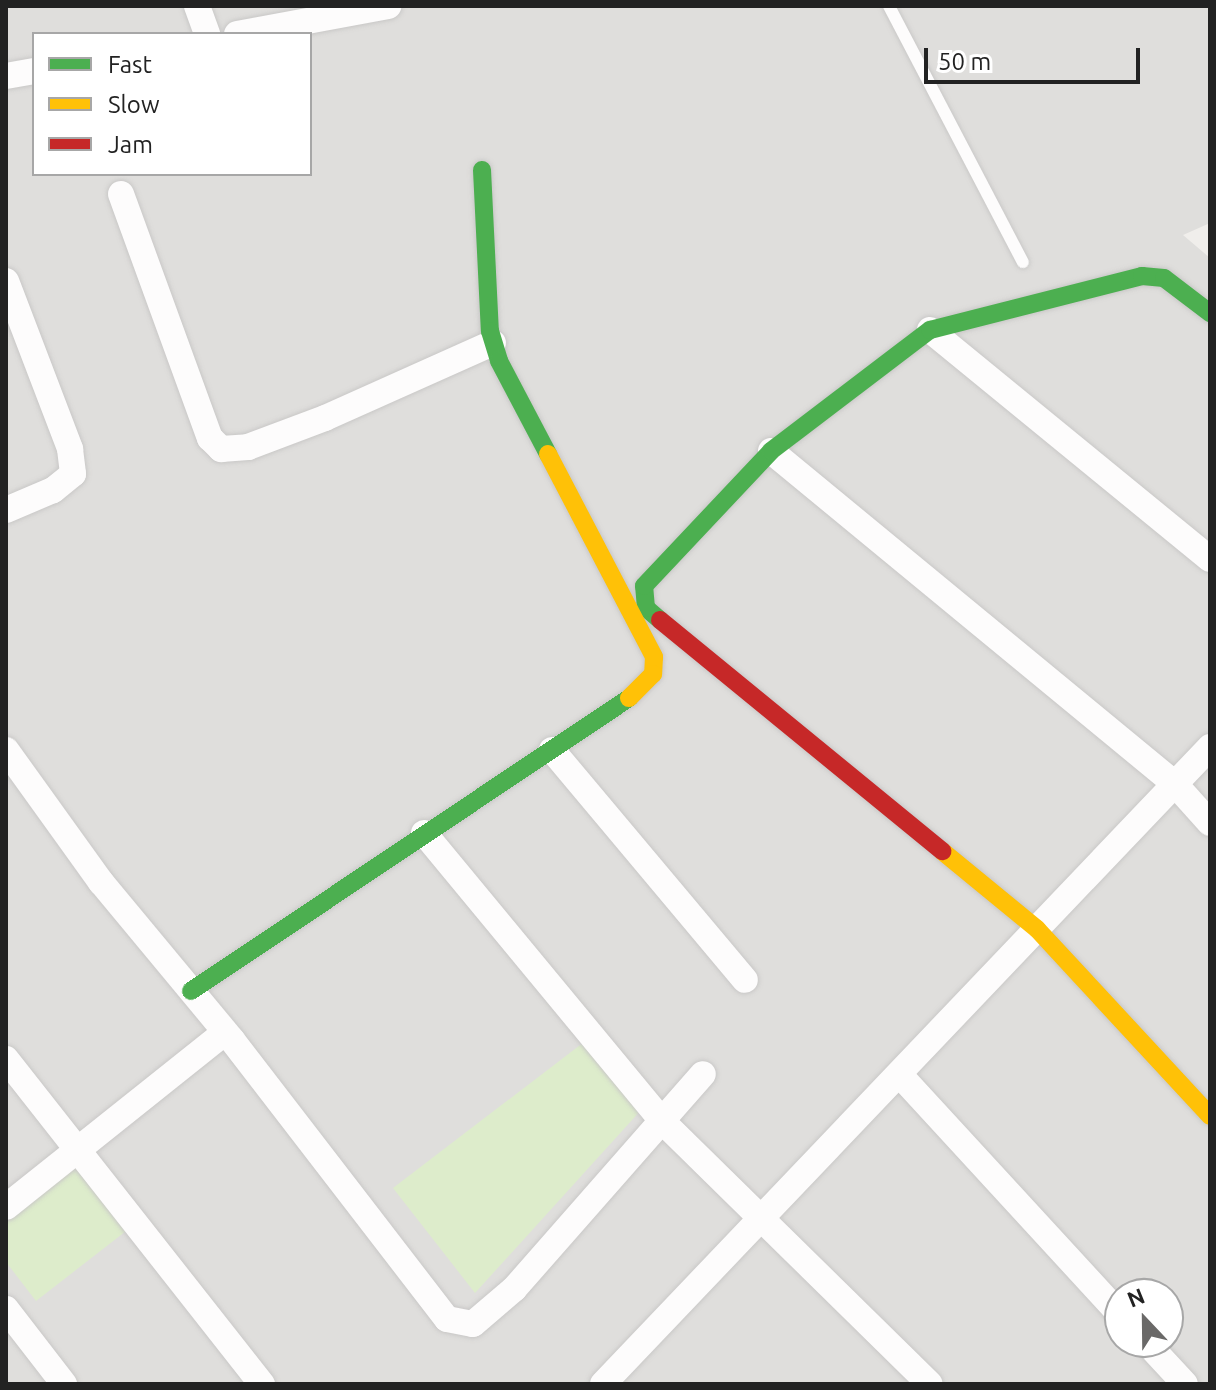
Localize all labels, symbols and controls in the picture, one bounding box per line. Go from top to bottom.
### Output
legend [32,32,312,176]
scale bar [928,32,1144,82]
text: 50 m [938,48,991,75]
text: Fast [108,51,152,78]
text: Slow [108,91,160,118]
text: Jam [108,131,153,158]
north arrow [1104,1278,1184,1358]
text: N [1123,1282,1148,1312]

